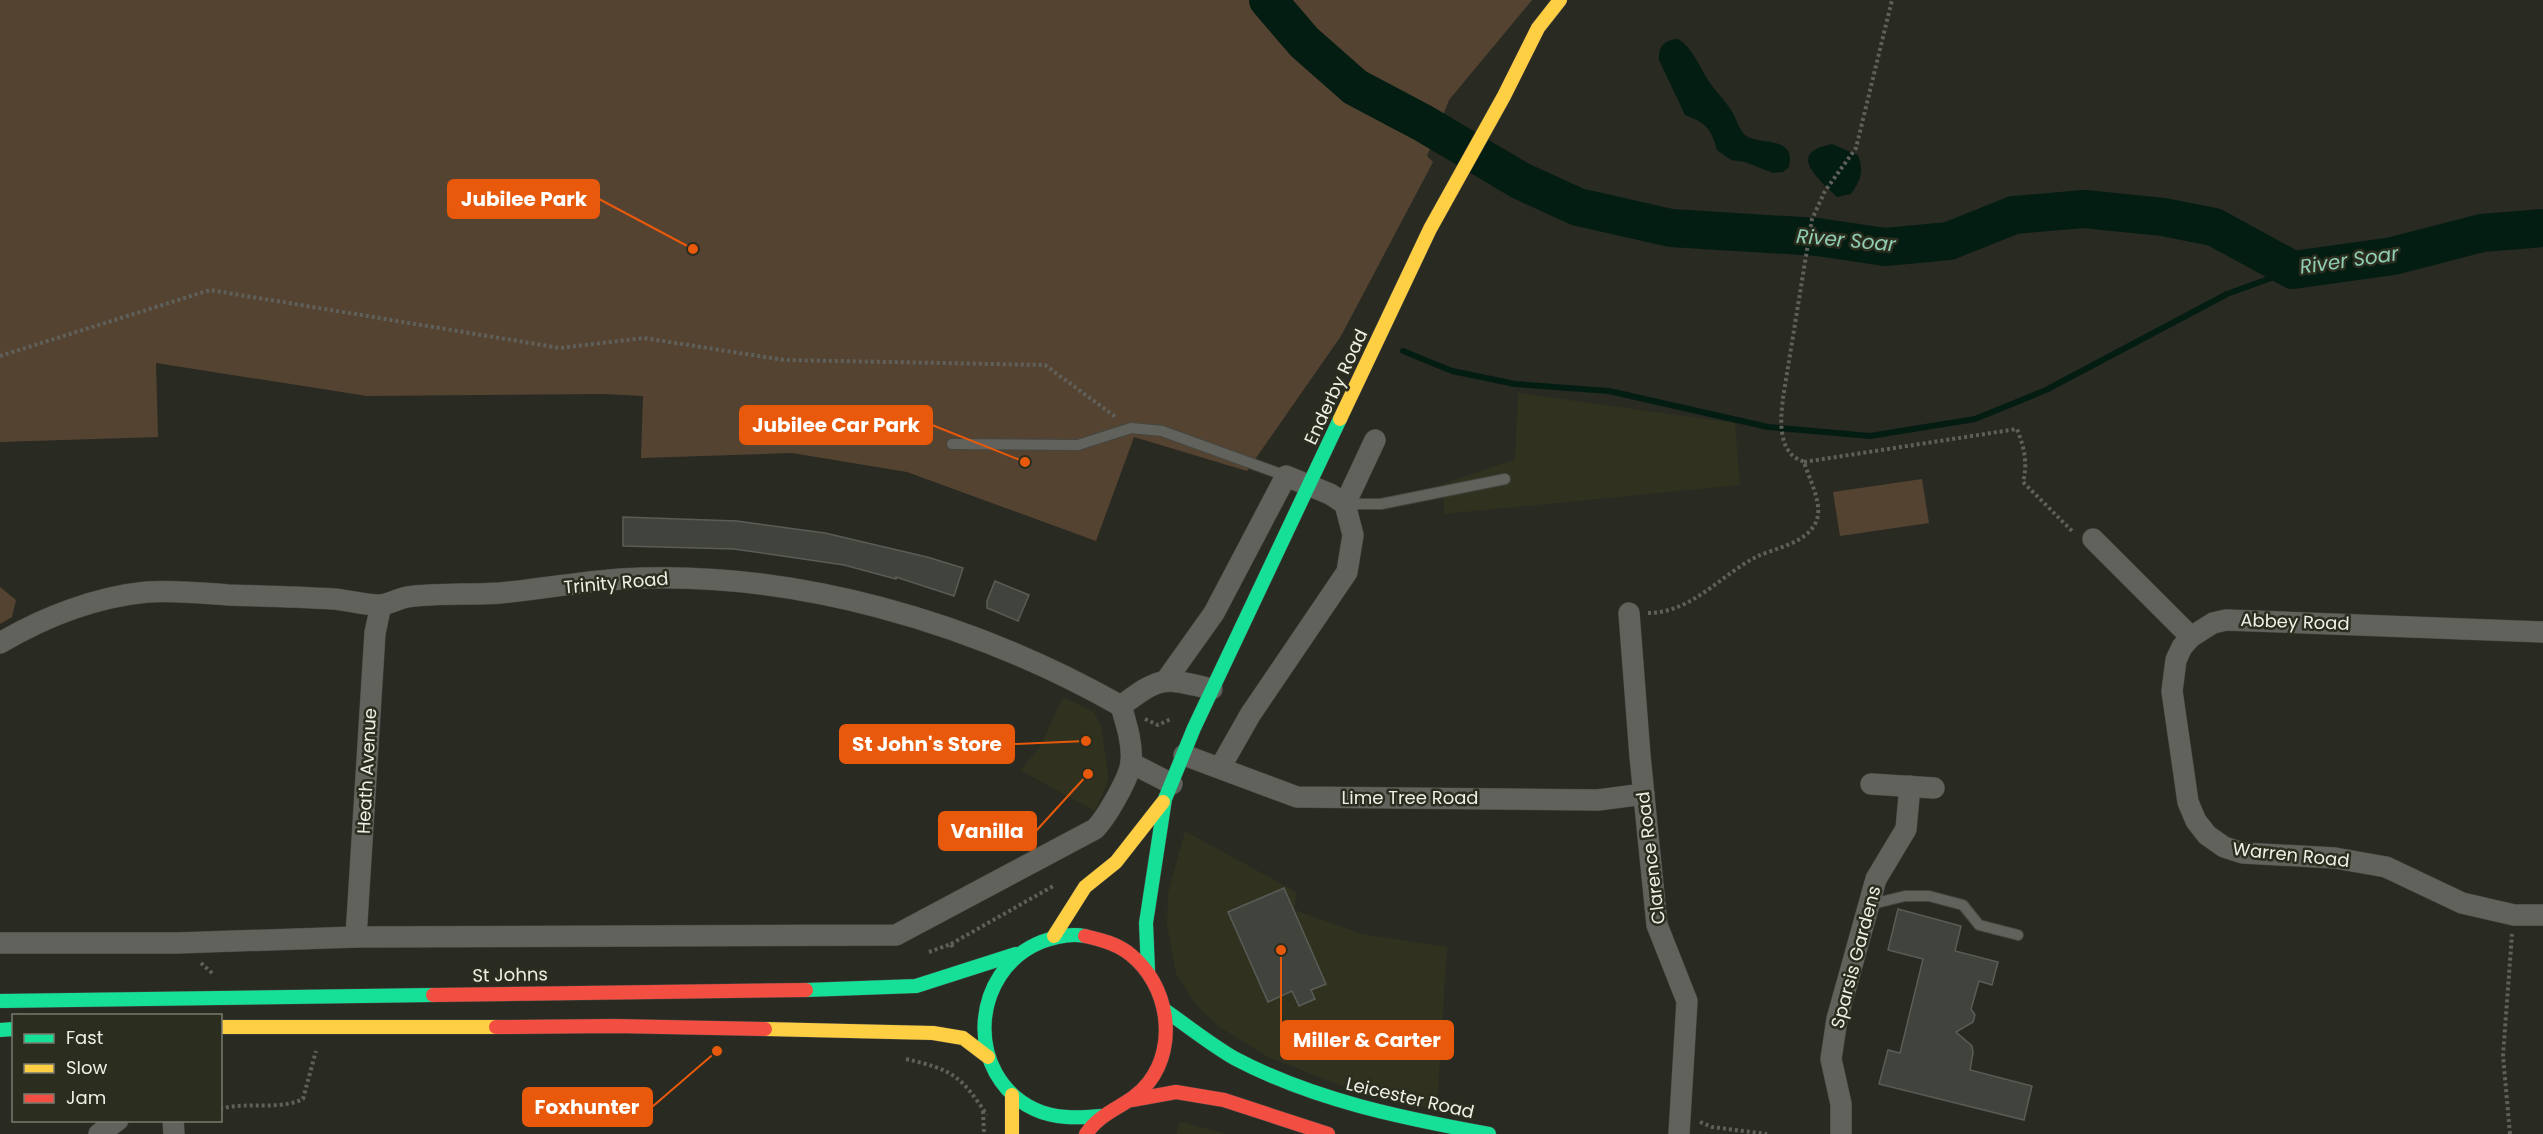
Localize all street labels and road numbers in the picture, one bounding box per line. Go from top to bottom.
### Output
street label: Enderby Road [1298,325,1373,449]
street label: Trinity Road [563,565,669,600]
street label: Abbey Road [2240,607,2350,636]
street label: Heath Avenue [351,707,382,835]
street label: Lime Tree Road [1341,785,1479,810]
street label: Clarence Road [1630,790,1671,926]
street label: Warren Road [2231,836,2351,873]
street label: Sparsis Gardens [1824,883,1887,1031]
street label: St Johns [472,961,548,988]
street label: Leicester Road [1344,1071,1477,1124]

